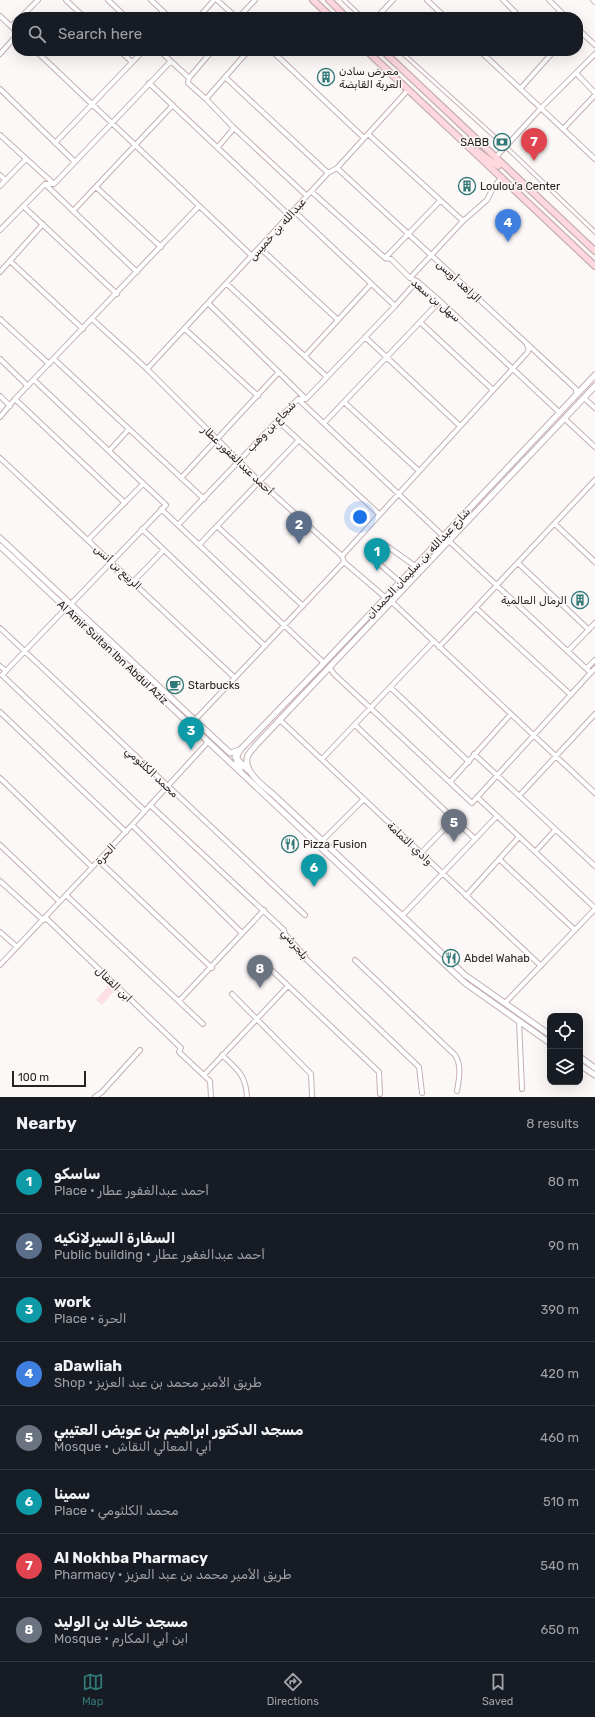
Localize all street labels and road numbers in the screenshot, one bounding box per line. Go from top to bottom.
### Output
street label: عبدالله بن خميس [246,195,309,263]
street label: الزاهد أويس [433,257,484,306]
street label: سهل بن سعد [408,276,463,325]
street label: شجاع بن وهب [244,398,300,456]
street label: أحمد عبدالغفور عطار [198,422,276,498]
street label: شارع عبدالله بن سليمان الحمدان [364,505,475,623]
street label: الربيع بن أنس [90,542,144,594]
street label: Al Amir Sultan Ibn Abdul Aziz [55,598,171,707]
street label: محمد الكلثومي [121,744,181,802]
street label: وادي الثمامة [383,819,435,869]
street label: الحرة [92,841,119,868]
street label: بلجرشي [277,926,311,963]
street label: ابن القفال [93,964,135,1005]

